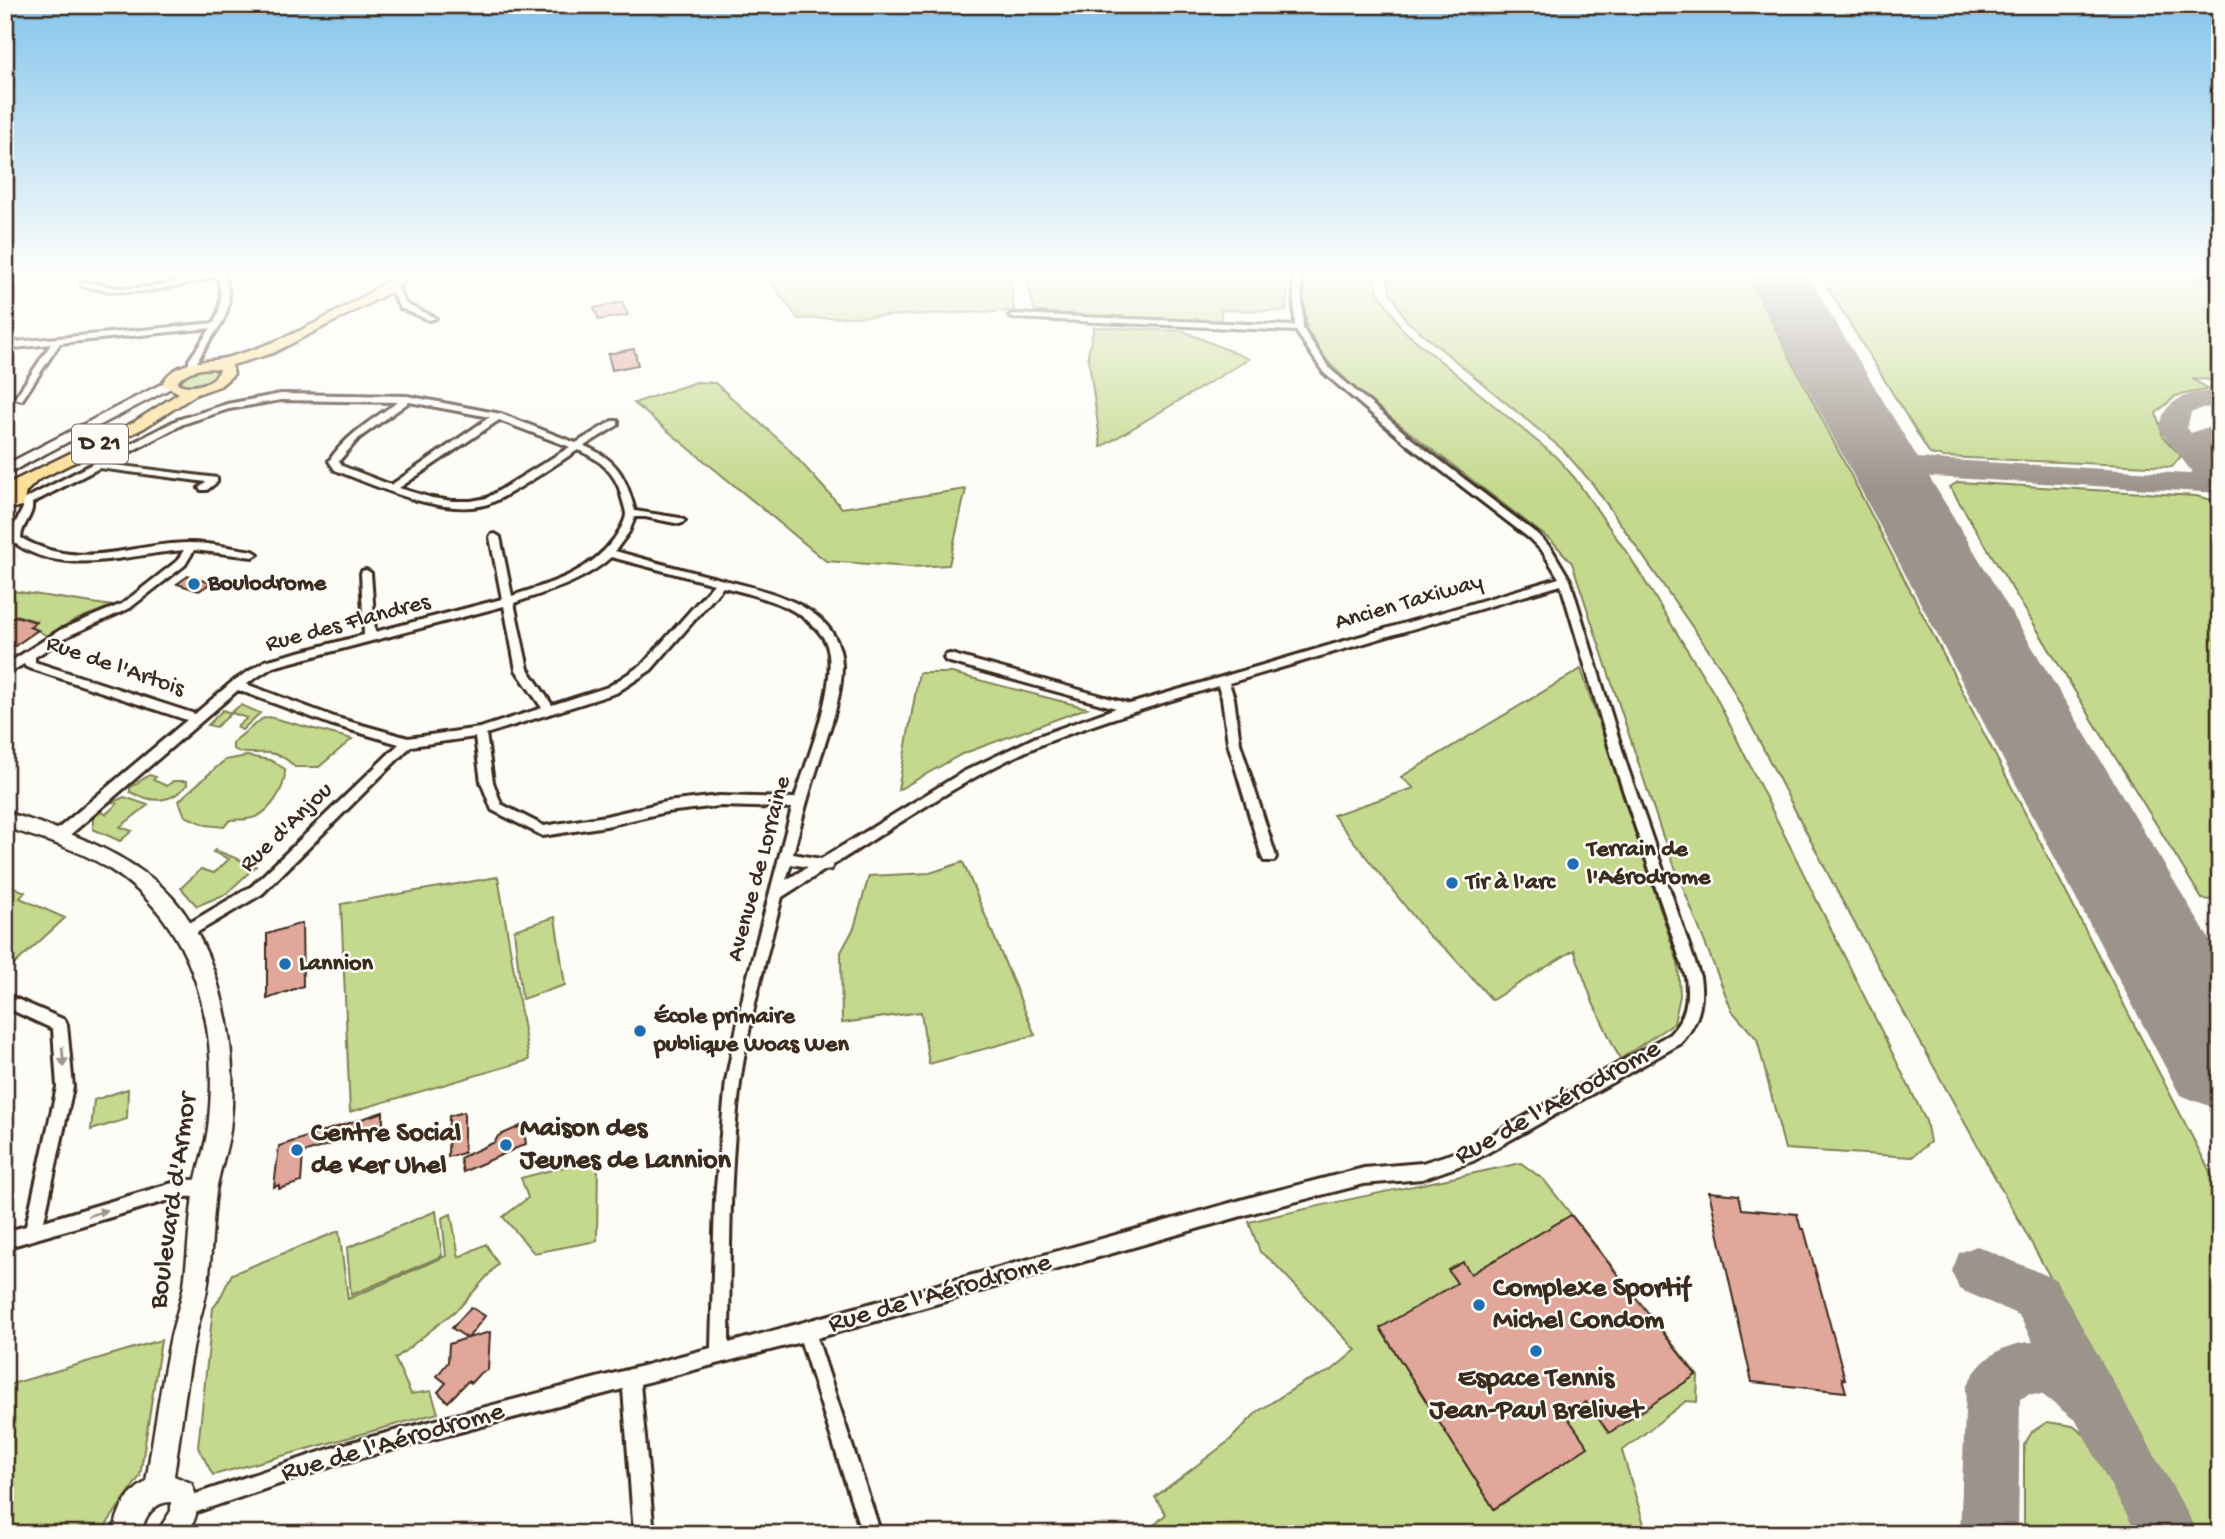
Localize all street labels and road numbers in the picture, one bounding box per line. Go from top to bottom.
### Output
road number: D 21 [72,424,128,464]
street label: Ancien Taxiway [1332,568,1486,638]
street label: Rue des Flandres [263,588,434,660]
street label: Rue de l'Artois [42,630,189,705]
street label: Avenue de Lorraine [721,773,799,965]
street label: Rue d'Anjou [234,776,340,880]
street label: Rue de l'Aérodrome [1449,1032,1667,1173]
street label: Boulevard d'Armor [142,1089,206,1312]
street label: Rue de l'Aérodrome [825,1246,1056,1342]
street label: Rue de l'Aérodrome [278,1395,509,1491]

